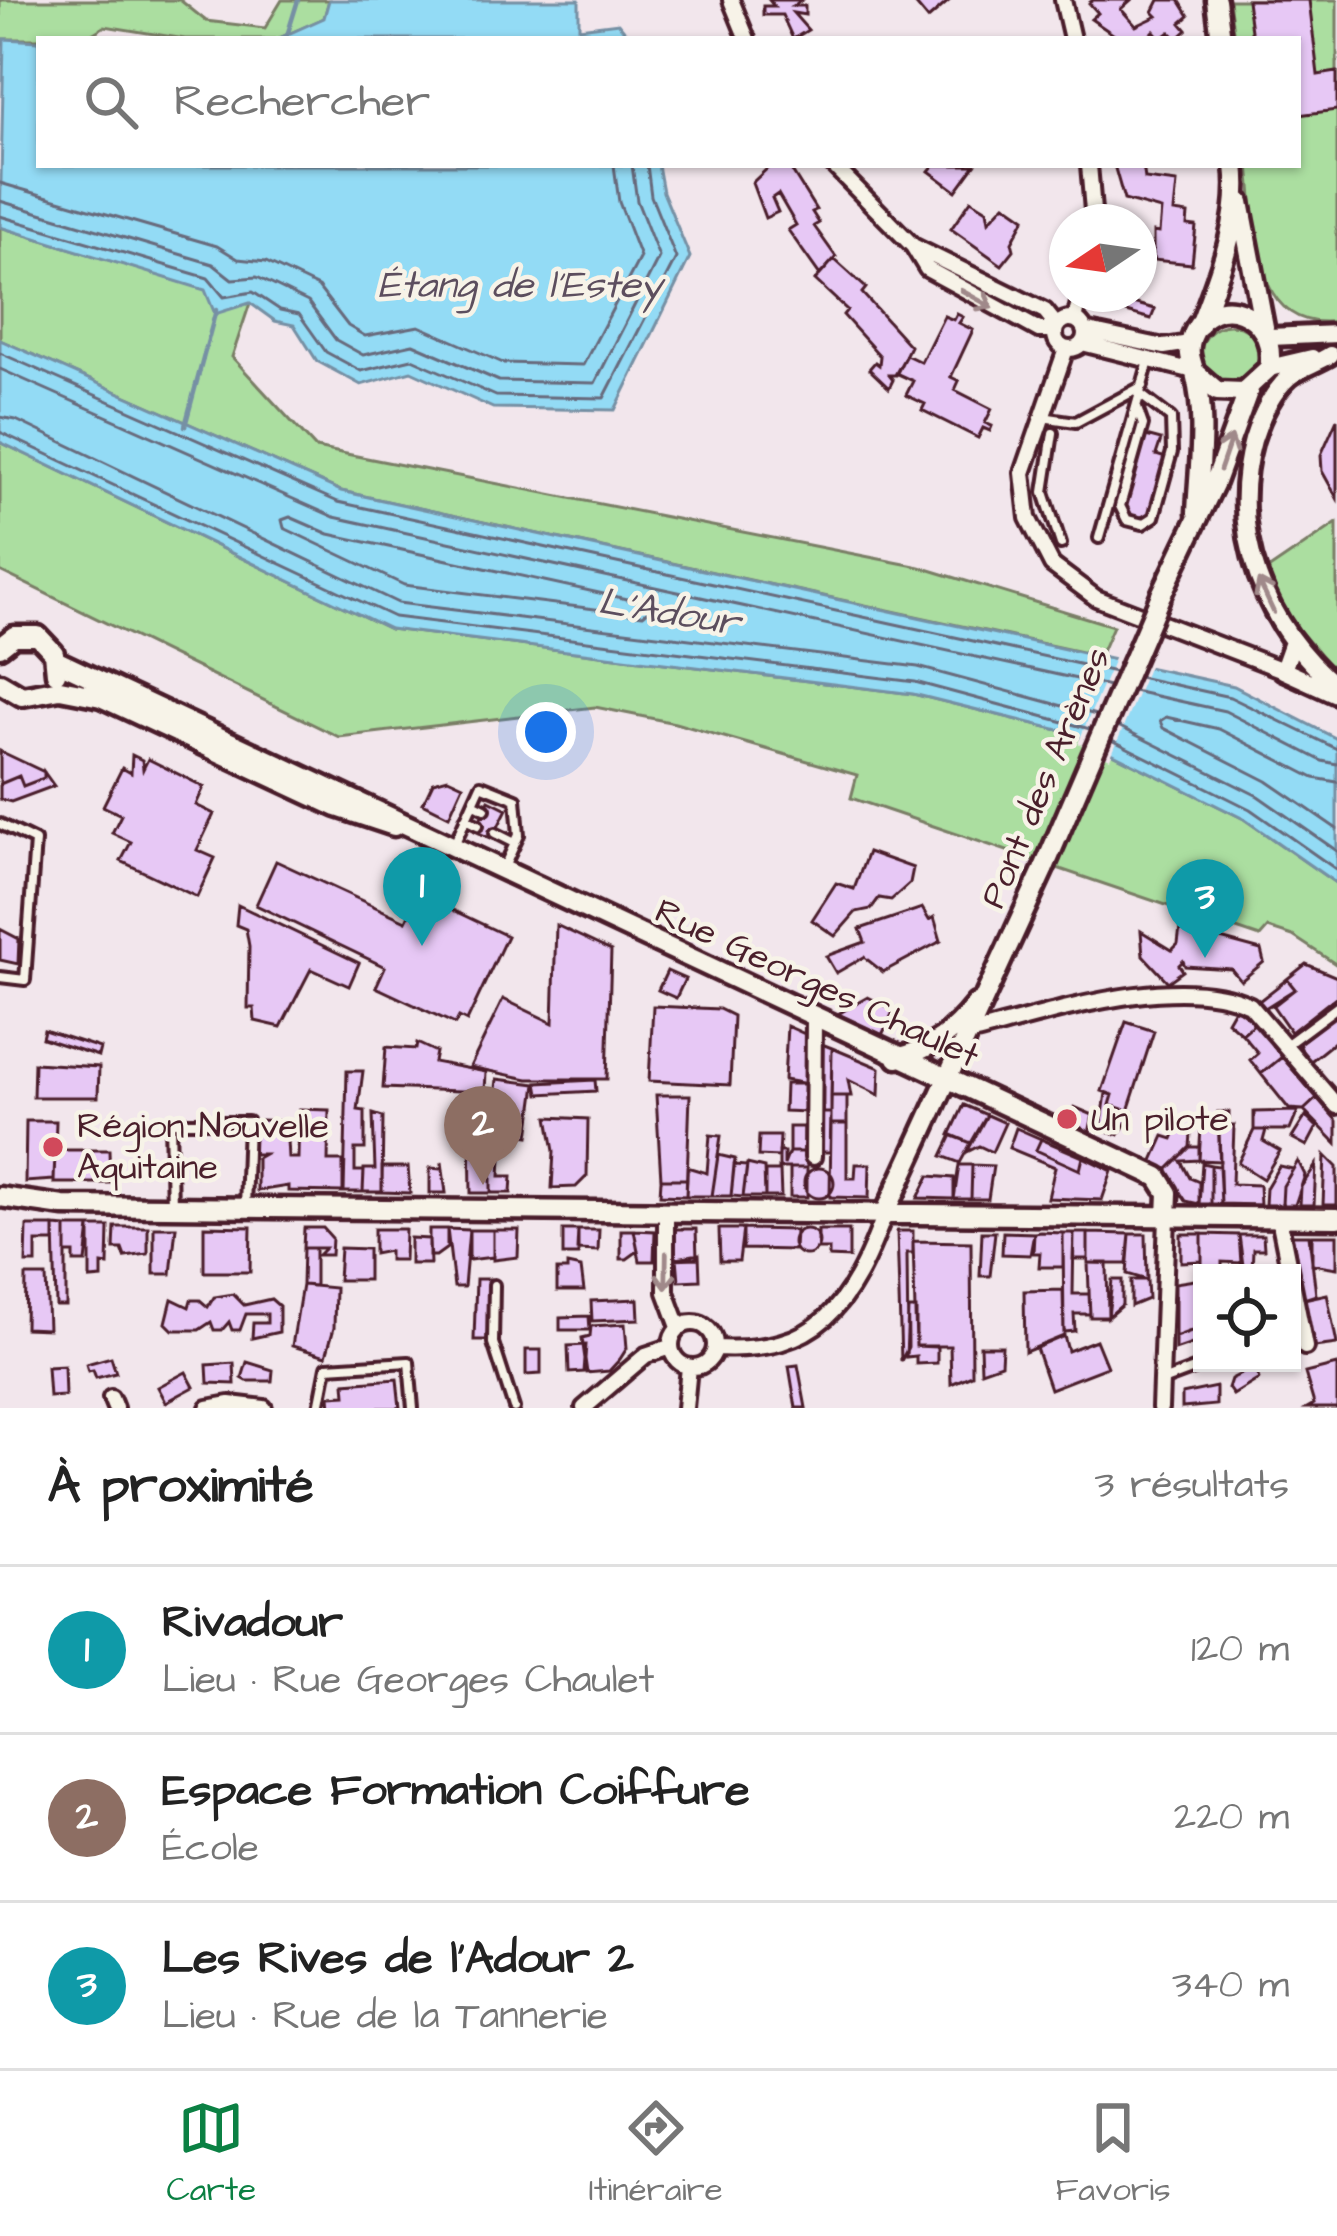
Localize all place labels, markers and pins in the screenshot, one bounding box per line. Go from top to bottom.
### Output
pin: 1 [383,847,461,946]
pin: 3 [1166,859,1244,958]
pin: 2 [444,1086,522,1185]
place label: Un pilote [1091,1094,1229,1145]
place label: Région Nouvelle Aquitaine [77,1101,329,1193]
marker: Un pilote [1054,1106,1080,1132]
marker: Région Nouvelle Aquitaine [40,1134,66,1160]

